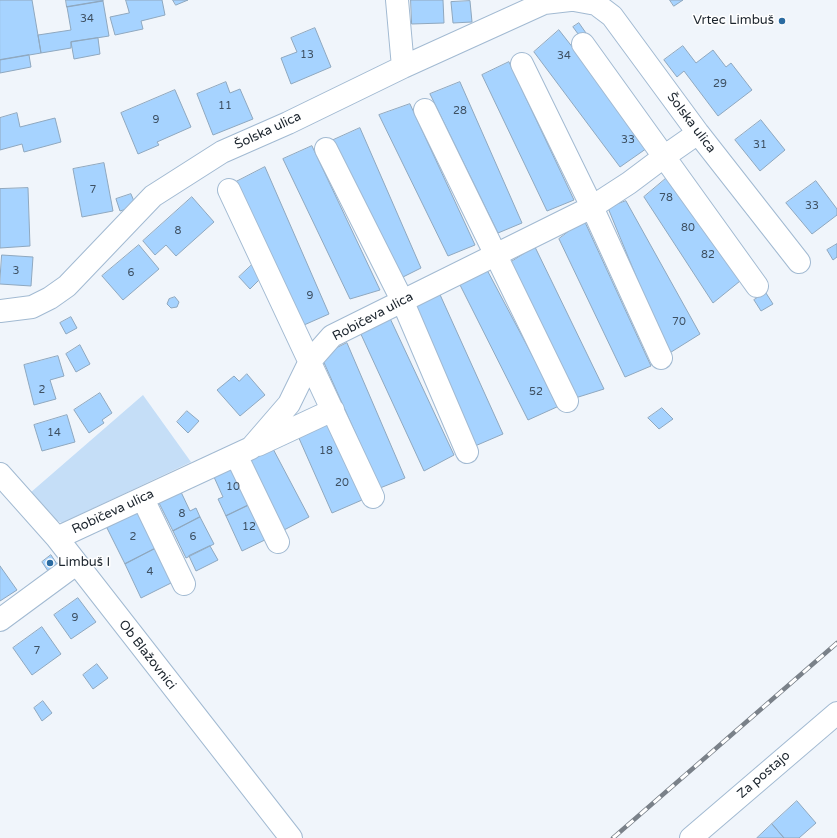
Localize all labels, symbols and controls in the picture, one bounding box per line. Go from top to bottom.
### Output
house number: 34 [80,12,94,26]
place label: Vrtec Limbuš [693,13,774,29]
marker: Vrtec Limbuš [777,16,787,26]
house number: 13 [300,48,314,62]
house number: 34 [557,49,571,63]
house number: 29 [713,77,727,91]
street label: Šolska ulica [663,90,719,156]
house number: 11 [218,99,232,113]
house number: 28 [453,104,467,118]
street label: Šolska ulica [232,109,304,153]
house number: 9 [153,113,159,127]
house number: 33 [621,133,635,147]
house number: 31 [753,138,767,152]
house number: 7 [90,183,96,197]
house number: 78 [659,191,673,205]
house number: 33 [805,199,819,213]
house number: 80 [681,221,695,235]
house number: 8 [175,224,181,238]
house number: 82 [701,248,715,262]
house number: 3 [13,264,19,278]
house number: 6 [128,266,134,280]
house number: 9 [307,289,313,303]
street label: Robičeva ulica [330,289,416,345]
house number: 70 [672,315,686,329]
house number: 2 [39,383,45,397]
house number: 52 [529,385,543,399]
house number: 14 [47,426,61,440]
house number: 18 [319,444,333,458]
house number: 20 [335,476,349,490]
house number: 10 [226,480,240,494]
street label: Robičeva ulica [69,486,157,538]
house number: 8 [179,507,185,521]
house number: 12 [242,520,256,534]
house number: 2 [130,530,136,544]
house number: 6 [190,530,196,544]
place label: Limbuš I [58,555,110,571]
marker: Limbuš I [45,558,55,568]
house number: 4 [147,565,153,579]
house number: 9 [72,611,78,625]
street label: Ob Blažovnici [115,617,179,693]
house number: 7 [34,644,40,658]
street label: Za postajo [734,748,794,802]

